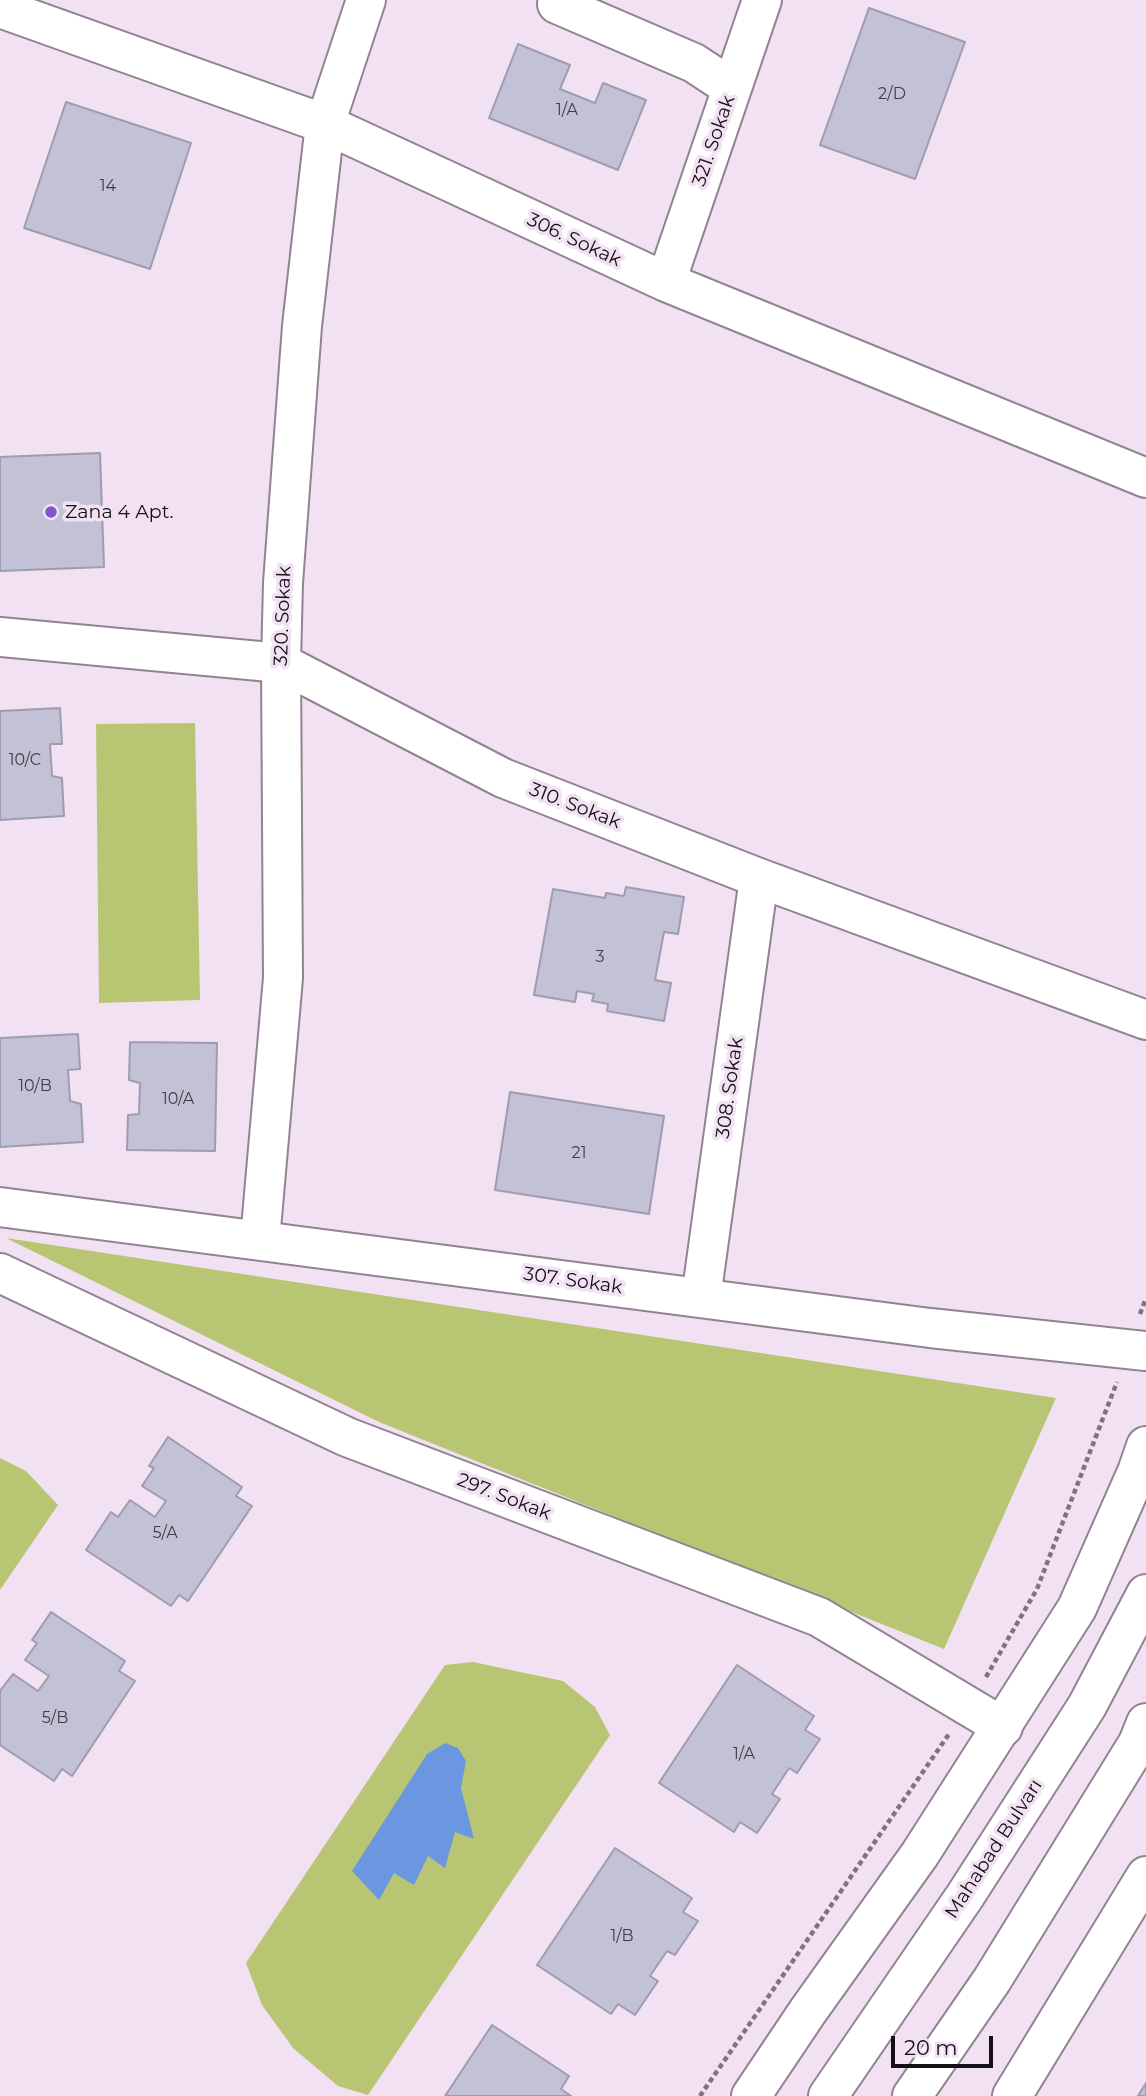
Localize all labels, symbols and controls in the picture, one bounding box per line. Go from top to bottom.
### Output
house number: 2/D [878,84,906,104]
street label: 321. Sokak [688,93,740,189]
house number: 1/A [556,100,578,120]
house number: 14 [100,176,116,196]
street label: 306. Sokak [523,208,625,272]
place label: Zana 4 Apt. [65,501,174,523]
marker: Zana 4 Apt. [43,504,59,520]
street label: 320. Sokak [270,566,296,666]
house number: 10/C [9,750,41,770]
street label: 310. Sokak [526,778,624,834]
house number: 3 [595,947,605,967]
street label: 308. Sokak [712,1036,748,1140]
house number: 10/B [18,1076,52,1096]
house number: 10/A [162,1089,194,1109]
house number: 21 [572,1143,586,1163]
street label: 307. Sokak [522,1263,624,1299]
street label: 297. Sokak [454,1469,554,1525]
house number: 5/A [152,1523,178,1543]
house number: 5/B [42,1708,68,1728]
house number: 1/A [733,1744,755,1764]
street label: Mahabad Bulvarı [941,1775,1047,1923]
house number: 1/B [610,1926,634,1946]
scale bar [894,2022,996,2066]
text: 20 m [904,2035,958,2060]

